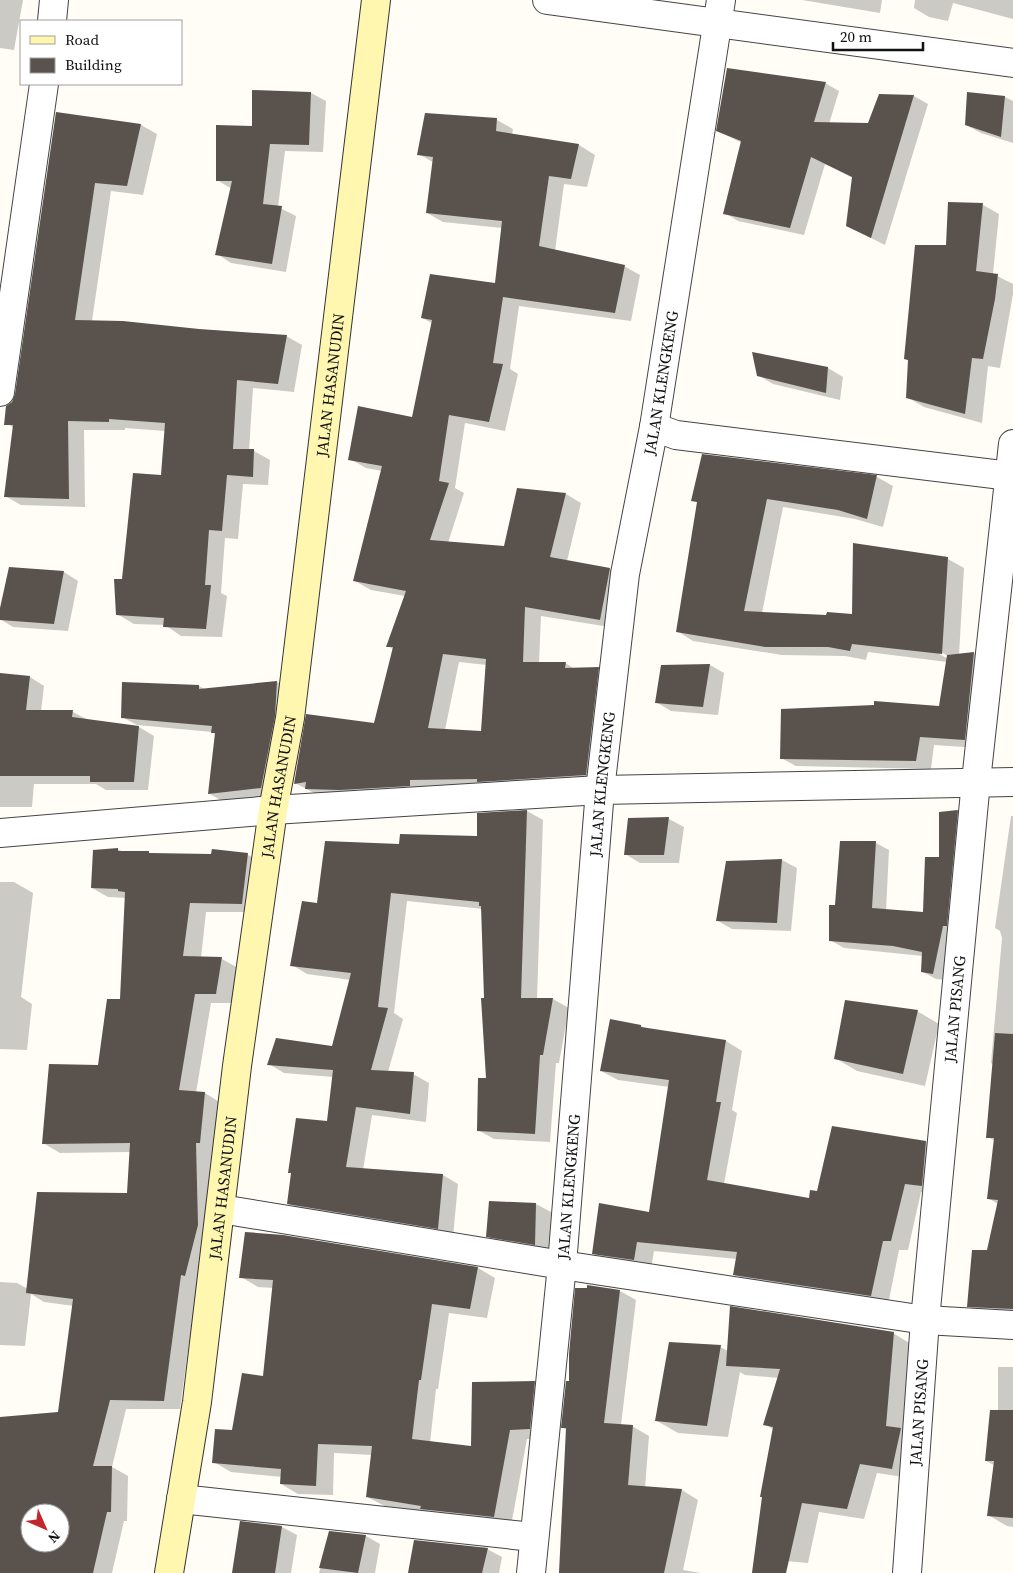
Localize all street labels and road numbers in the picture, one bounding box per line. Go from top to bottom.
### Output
street label: JALAN KLENGKENG [638,309,683,458]
street label: JALAN HASANUDIN [310,312,349,459]
street label: JALAN KLENGKENG [584,710,620,859]
street label: JALAN HASANUDIN [255,713,301,860]
street label: JALAN PISANG [938,955,970,1064]
street label: JALAN KLENGKENG [551,1113,585,1261]
street label: JALAN HASANUDIN [203,1115,242,1262]
street label: JALAN PISANG [904,1358,933,1468]

